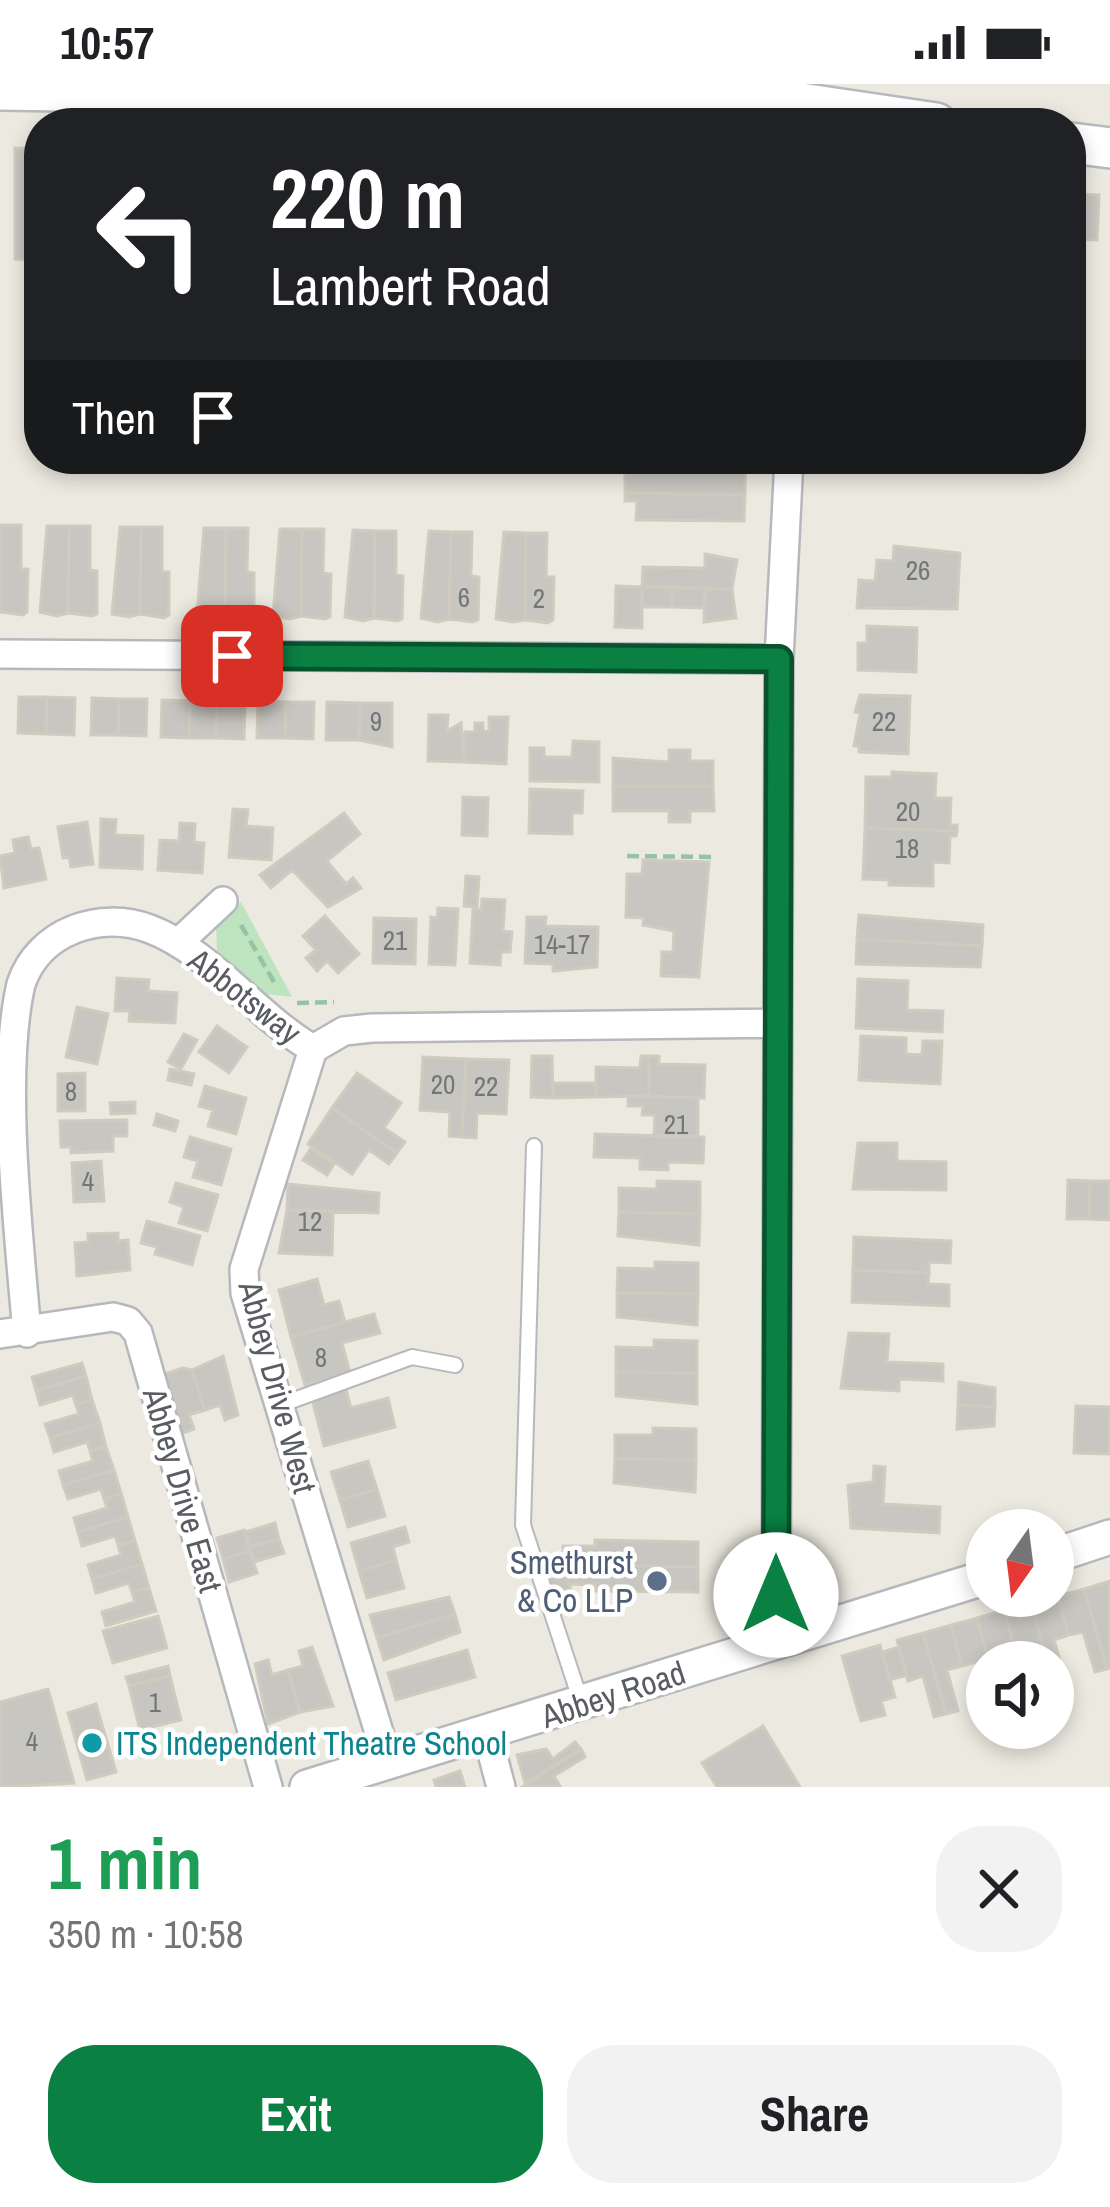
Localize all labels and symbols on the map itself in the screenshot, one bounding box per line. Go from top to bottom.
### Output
house number: 26 [906,552,930,588]
house number: 6 [458,579,470,615]
house number: 2 [533,580,545,616]
pin [181,605,283,707]
house number: 9 [370,703,382,739]
house number: 22 [872,703,896,739]
house number: 20 [896,793,920,829]
house number: 18 [895,830,919,866]
house number: 21 [383,922,408,958]
house number: 14-17 [534,926,590,962]
street label: Abbotsway [179,937,311,1054]
house number: 20 [431,1066,455,1102]
house number: 22 [474,1068,498,1104]
house number: 8 [65,1073,77,1109]
house number: 21 [664,1106,689,1142]
house number: 4 [82,1163,94,1199]
house number: 12 [298,1203,322,1239]
street label: Abbey Drive West [228,1275,327,1498]
house number: 8 [315,1339,327,1375]
street label: Abbey Drive East [133,1382,233,1597]
north arrow [966,1509,1074,1617]
position arrow [713,1532,839,1658]
place label: Smethurst & Co LLP [510,1540,633,1622]
marker: Smethurst & Co LLP [644,1568,670,1594]
street label: Abbey Road [534,1650,691,1738]
house number: 1 [149,1684,162,1720]
place label: ITS Independent Theatre School [116,1721,507,1765]
house number: 4 [26,1723,38,1759]
marker: ITS Independent Theatre School [79,1730,105,1756]

